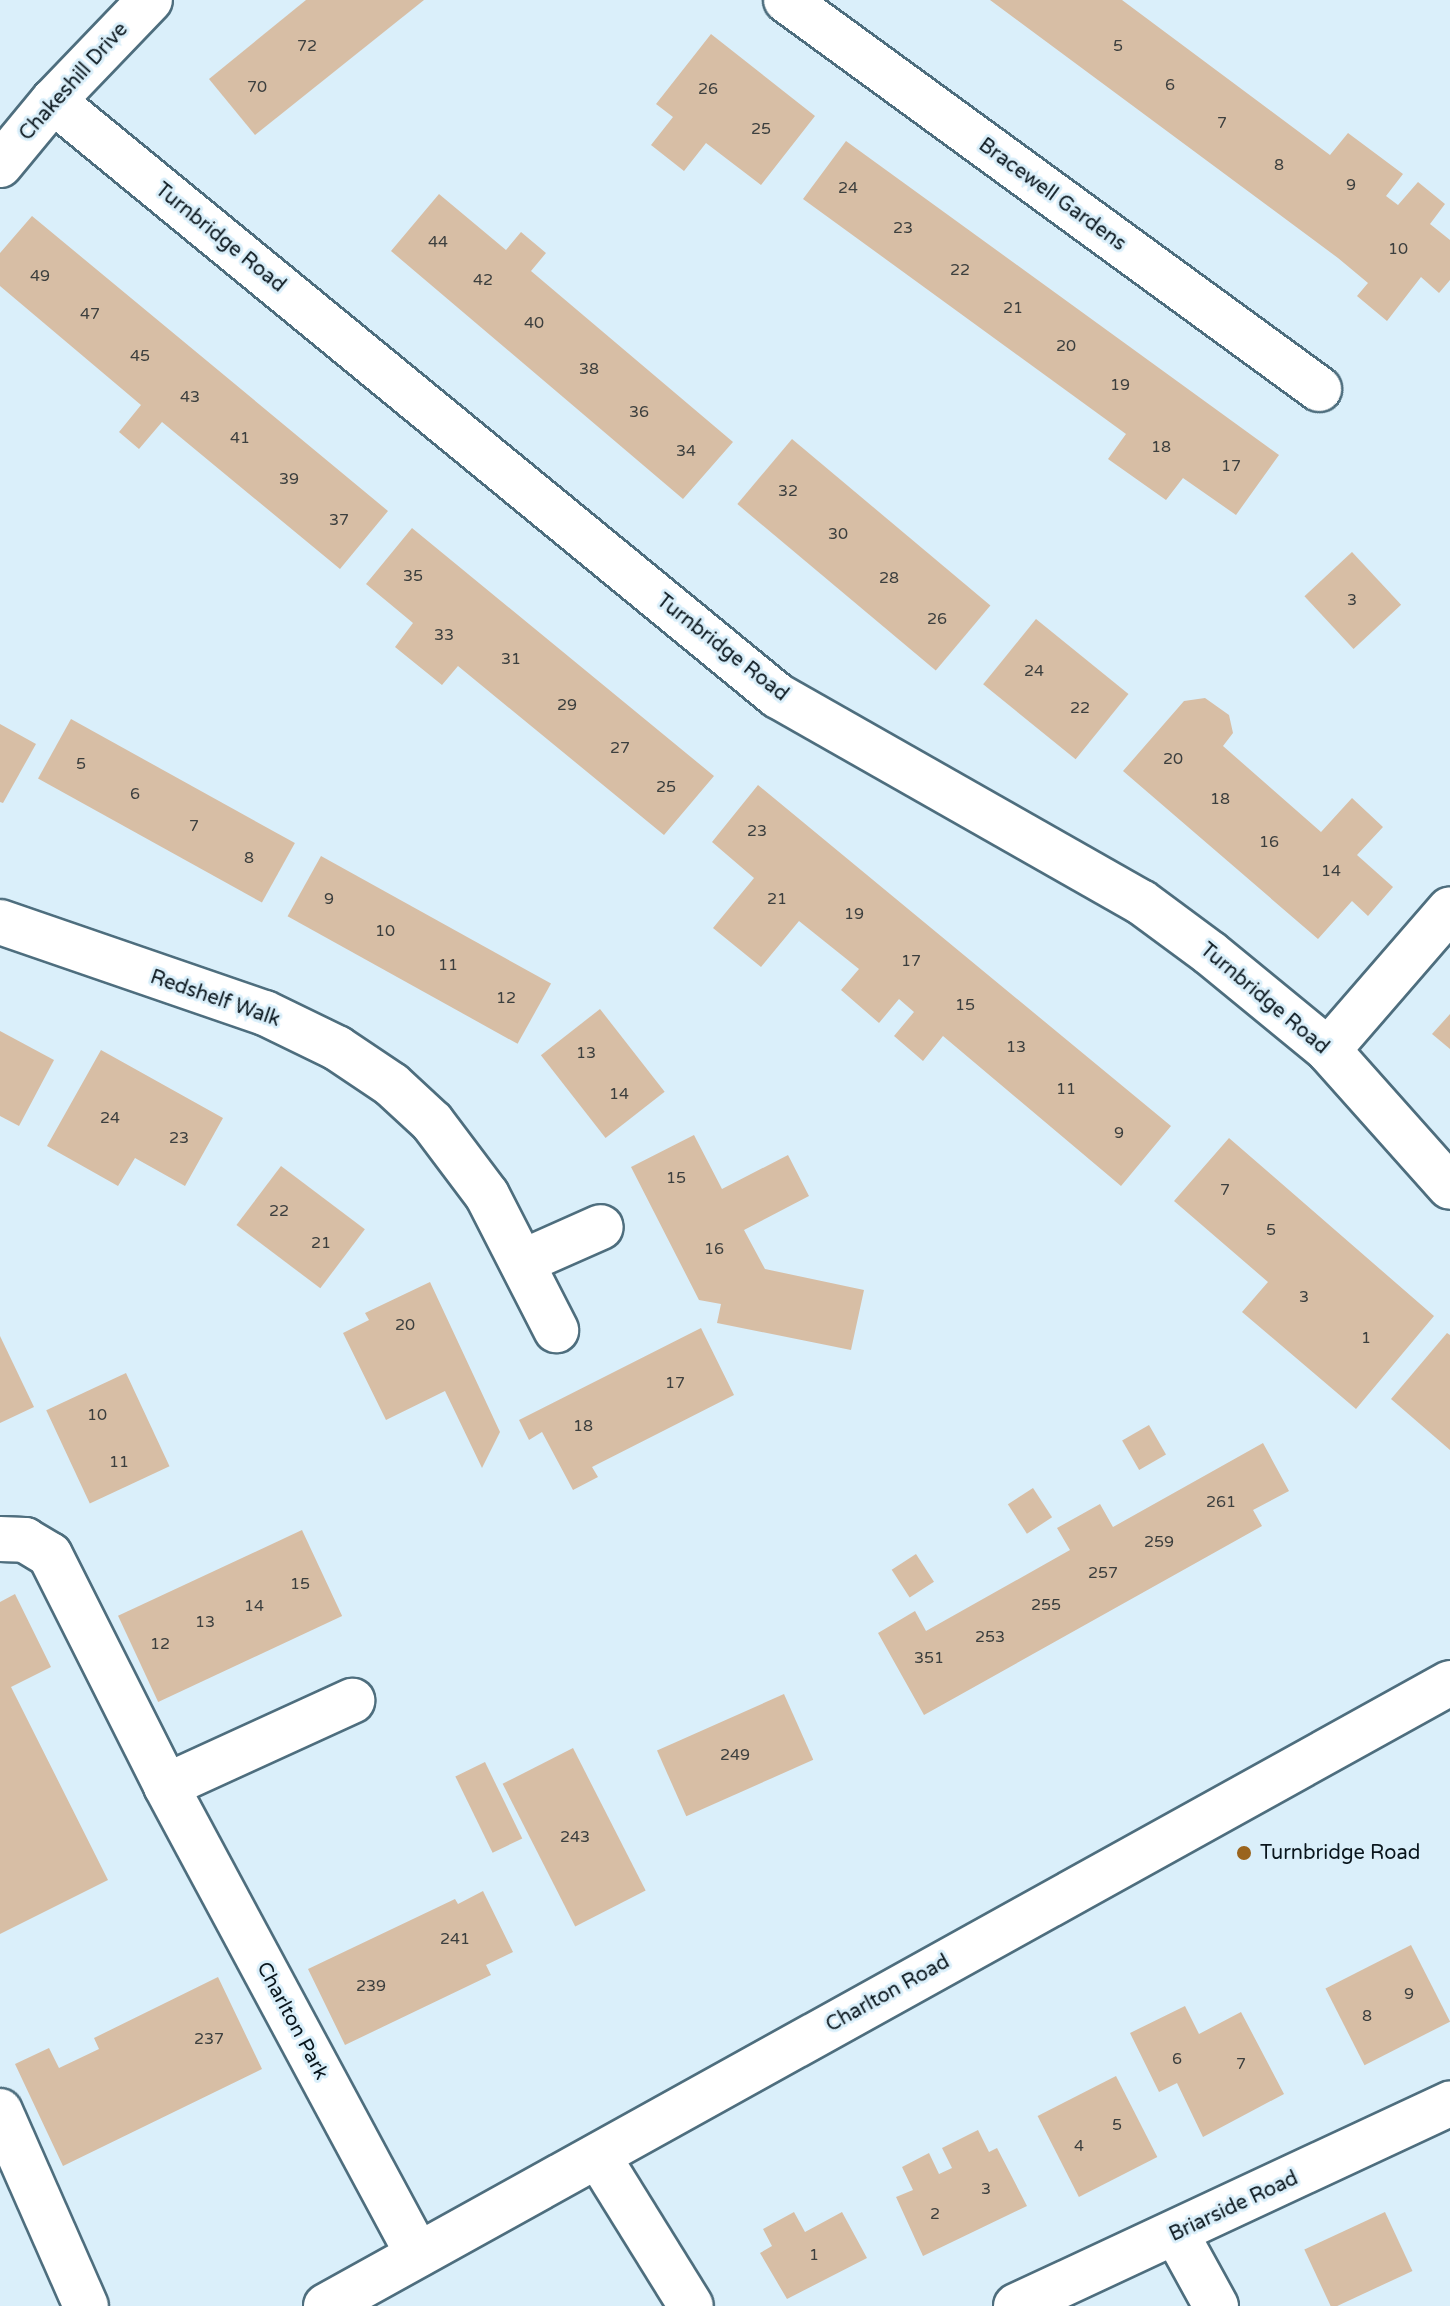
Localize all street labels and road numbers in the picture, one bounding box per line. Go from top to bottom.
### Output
street label: Chakeshill Drive [15,18,133,146]
street label: Bracewell Gardens [974,134,1130,256]
street label: Turnbridge Road [150,178,290,298]
street label: Turnbridge Road [651,589,793,707]
street label: Turnbridge Road [1195,938,1333,1060]
street label: Redshelf Walk [147,966,283,1032]
street label: Charlton Road [822,1950,954,2038]
street label: Charlton Park [251,1958,333,2084]
street label: Briarside Road [1166,2167,1302,2247]

